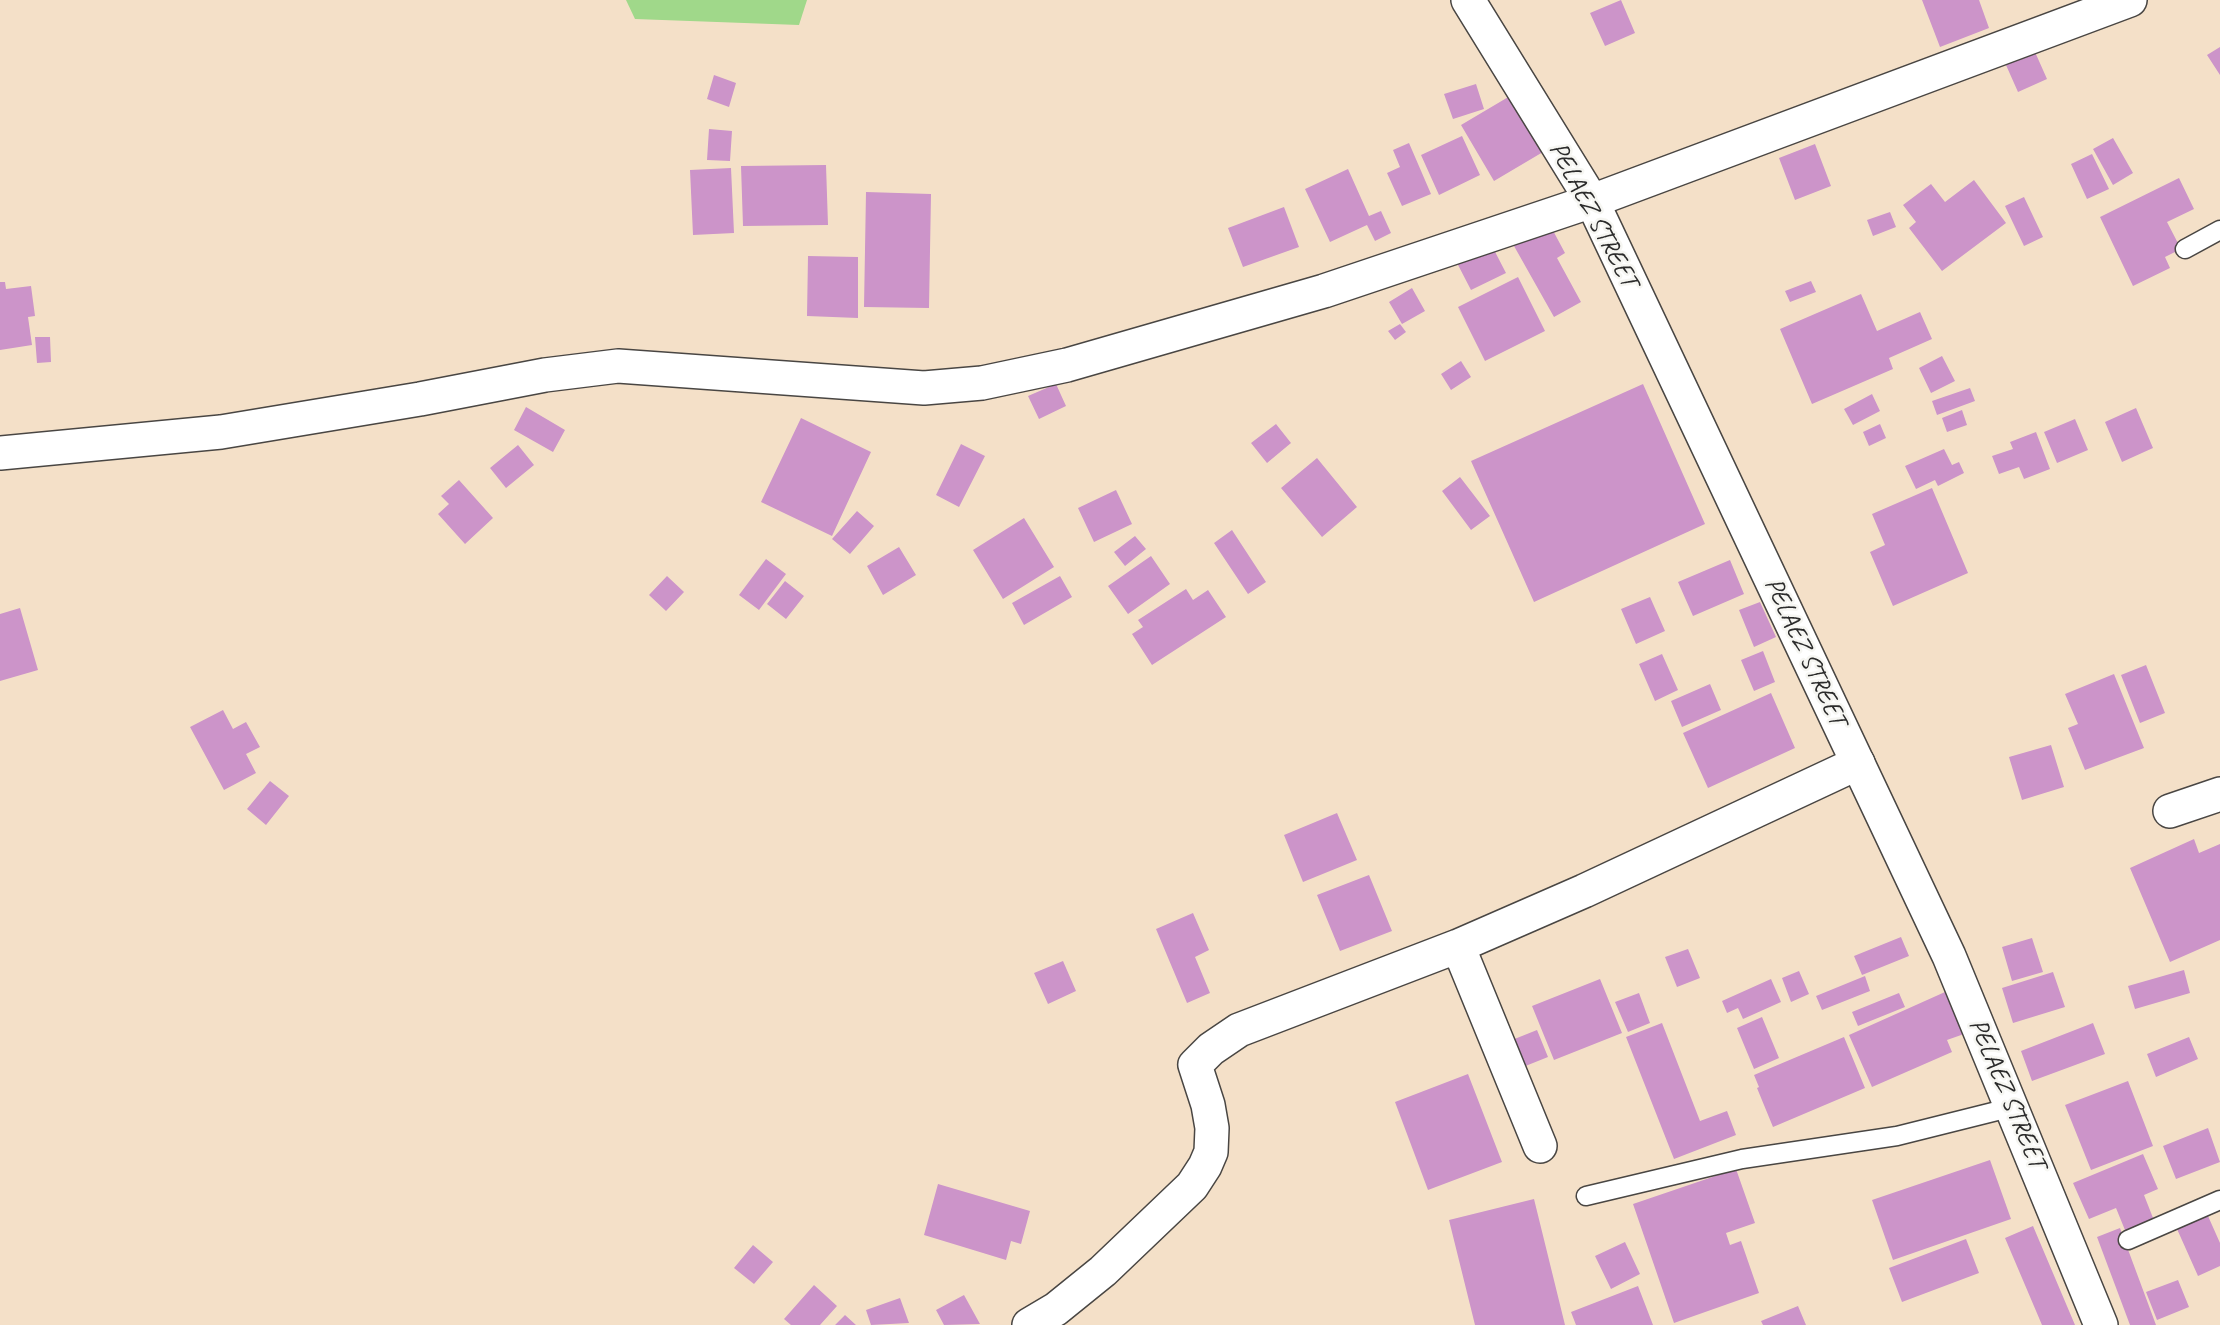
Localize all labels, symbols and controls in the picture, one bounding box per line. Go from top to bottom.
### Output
street label: PELAEZ STREET [1542,137,1644,293]
street label: PELAEZ STREET [1757,573,1853,731]
street label: PELAEZ STREET [1961,1014,2053,1174]

